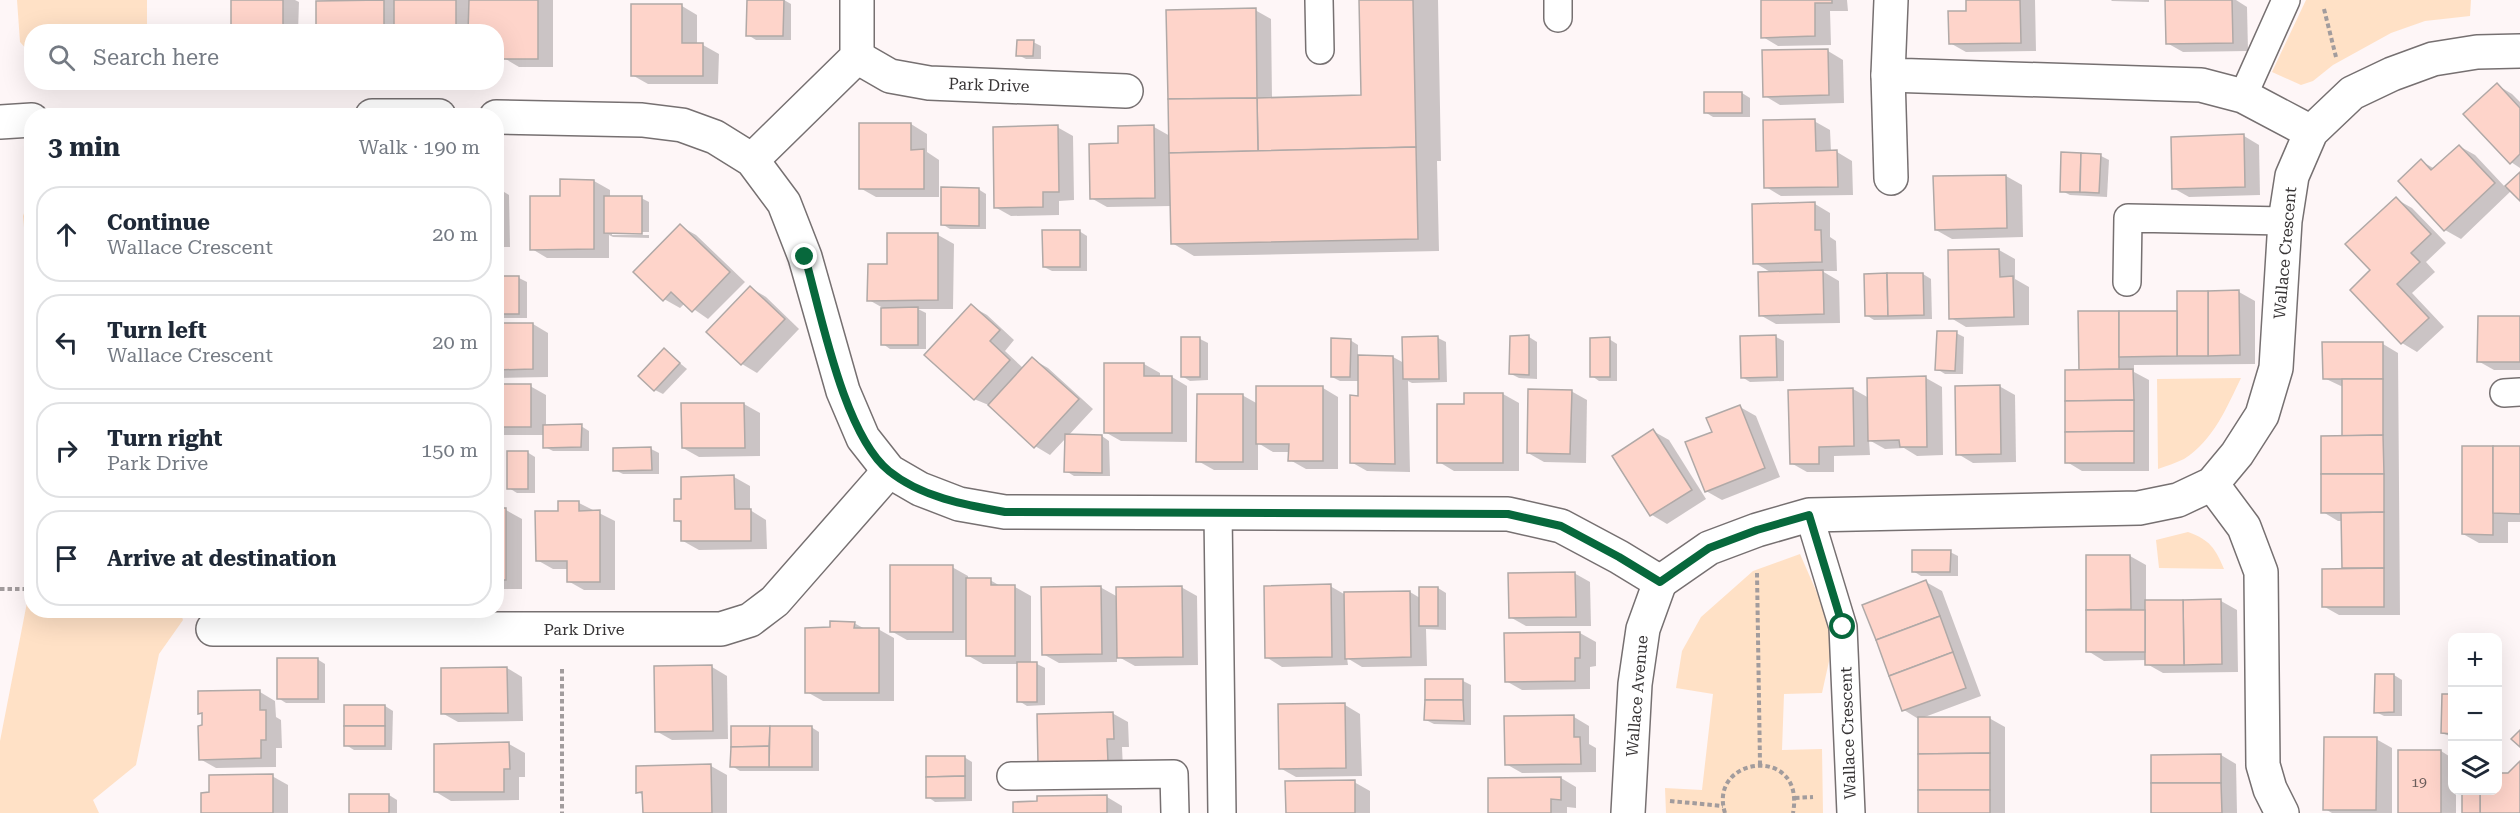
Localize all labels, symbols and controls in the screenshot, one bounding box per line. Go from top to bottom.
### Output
search box [24,24,504,90]
icon: search [45,41,78,74]
text: Search here [93,45,219,70]
street label: Park Drive [948,74,1030,96]
text: 3 min [48,132,120,162]
text: Walk · 190 m [359,135,480,159]
street label: Wallace Crescent [2270,186,2300,320]
text: Continue [107,210,210,235]
icon: ahead [50,218,83,251]
text: 20 m [432,222,478,246]
text: Wallace Crescent [107,235,273,259]
route end [791,243,817,269]
text: Turn left [107,318,207,343]
icon: left [50,326,83,359]
text: 20 m [432,330,478,354]
text: Wallace Crescent [107,343,273,367]
text: Turn right [107,426,222,451]
icon: right [50,434,83,467]
text: 150 m [421,438,478,462]
text: Park Drive [107,451,208,475]
icon: arrive [50,542,83,575]
text: Arrive at destination [107,546,336,571]
route start [1829,613,1855,639]
street label: Park Drive [543,620,625,639]
map controls [2448,633,2502,795]
button: + [2448,633,2502,687]
street label: Wallace Avenue [1622,634,1652,757]
street label: Wallace Crescent [1836,666,1860,800]
button: − [2448,687,2502,741]
button: layers [2448,741,2502,795]
house number: 19 [2411,774,2427,790]

